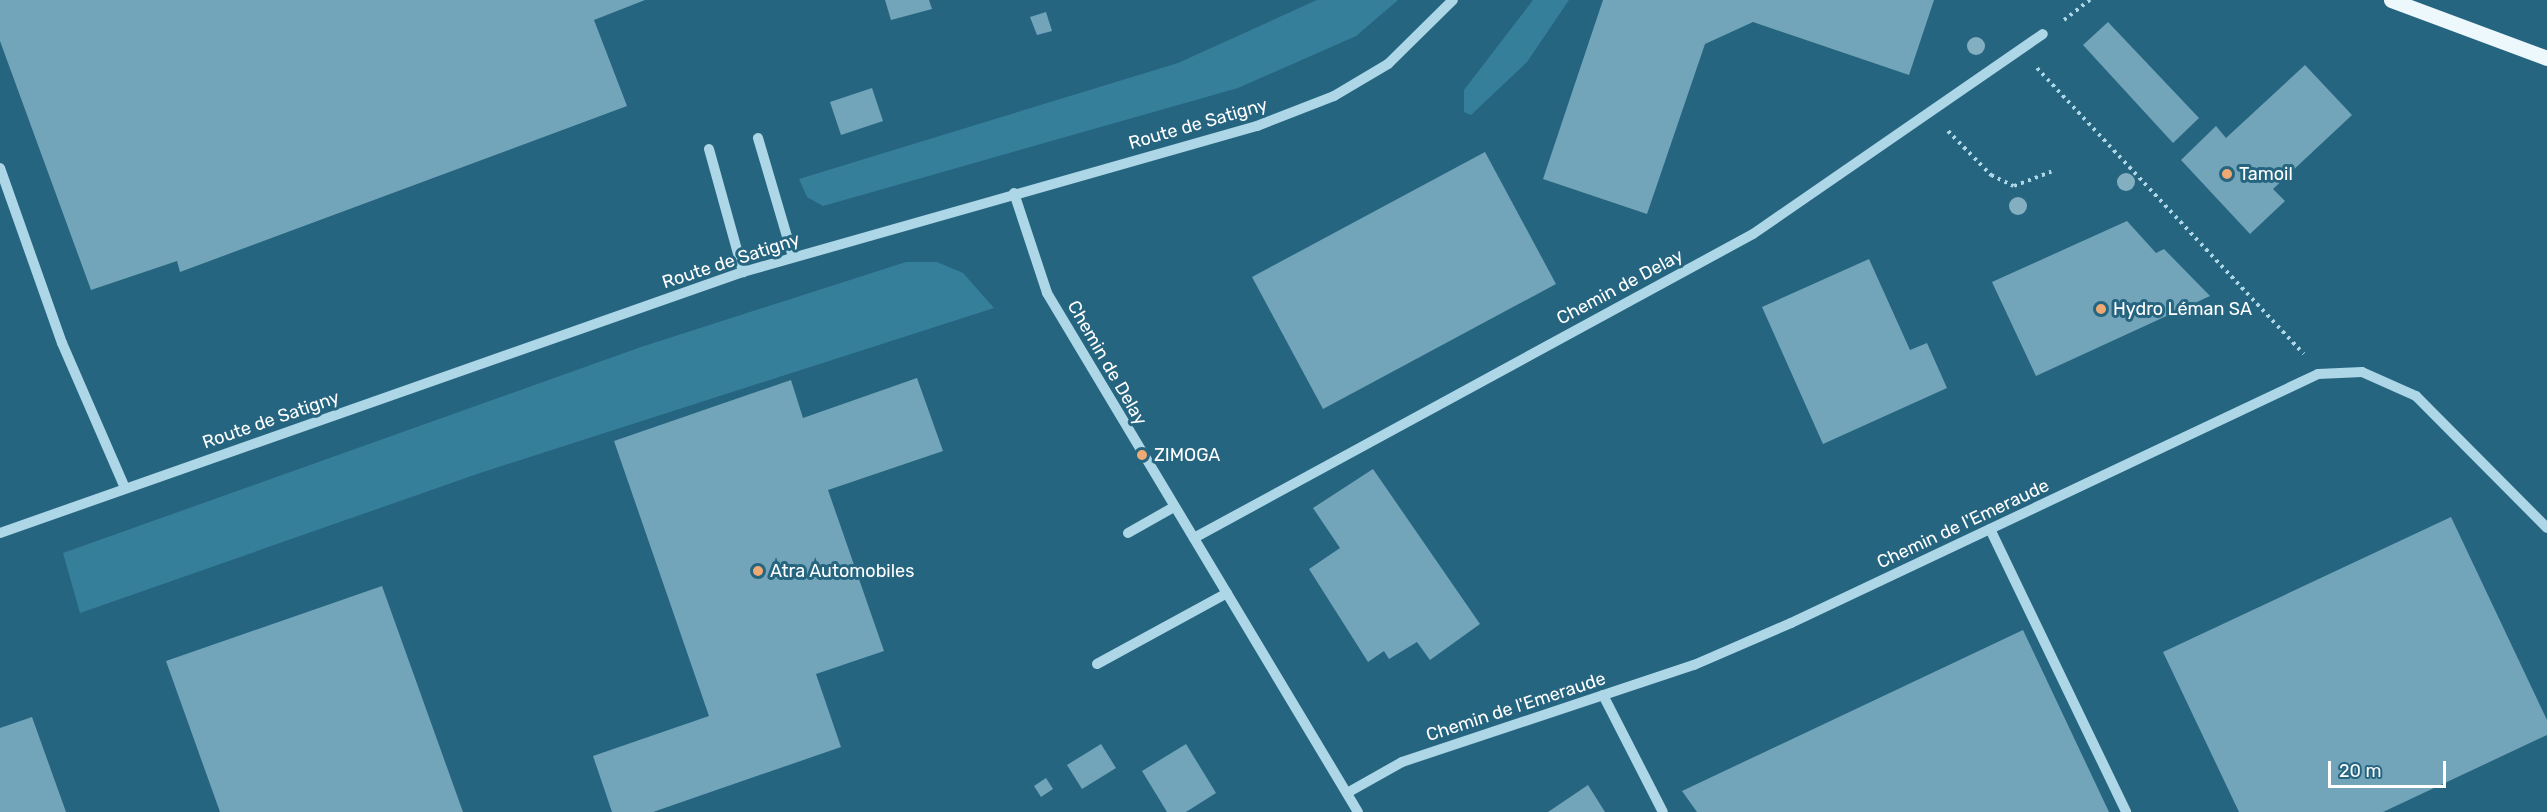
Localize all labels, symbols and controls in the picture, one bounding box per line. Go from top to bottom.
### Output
street label: Route de Satigny [1126,94,1270,154]
place label: Tamoil [2239,163,2293,185]
marker: Tamoil [2220,167,2234,181]
street label: Route de Satigny [660,229,802,293]
street label: Chemin de Delay [1553,245,1687,329]
street label: Chemin de Delay [1063,297,1151,429]
place label: Hydro Léman SA [2113,298,2252,320]
marker: Hydro Léman SA [2094,302,2108,316]
street label: Route de Satigny [200,386,342,454]
place label: ZIMOGA [1154,444,1220,466]
marker: ZIMOGA [1135,448,1149,462]
street label: Chemin de l'Emeraude [1873,475,2053,573]
place label: Atra Automobiles [770,560,915,582]
marker: Atra Automobiles [751,564,765,578]
street label: Chemin de l'Emeraude [1424,668,1608,746]
scale bar [2331,749,2450,787]
text: 20 m [2339,760,2381,782]

